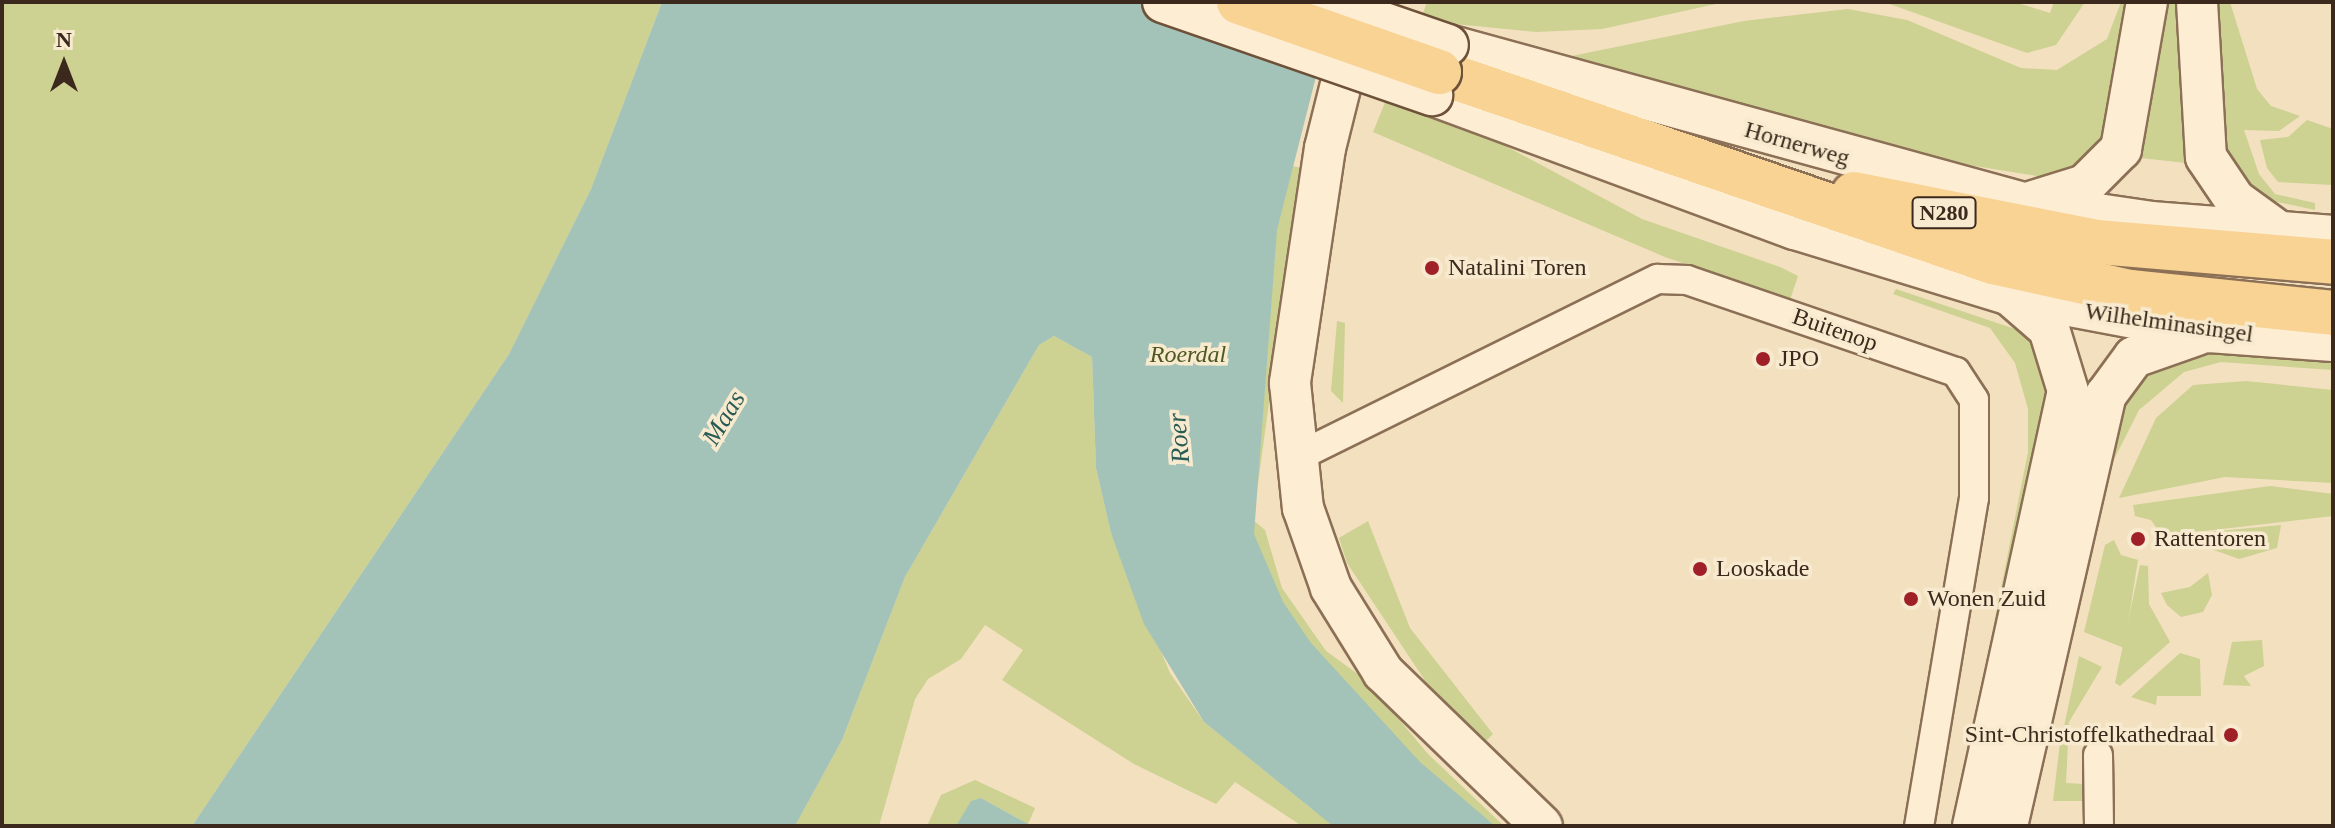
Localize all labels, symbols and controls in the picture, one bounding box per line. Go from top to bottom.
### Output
north arrow [24,24,104,104]
text: N [56,27,72,52]
street label: Hornerweg [1741,115,1853,173]
road number: N280 [1910,195,1978,231]
place label: Natalini Toren [1448,254,1587,282]
marker: Natalini Toren [1423,259,1441,277]
street label: Wilhelminasingel [2083,297,2255,349]
street label: Buitenop [1789,302,1881,358]
park label: Roerdal [1150,341,1226,369]
place label: JPO [1779,345,1819,373]
marker: JPO [1754,350,1772,368]
water label: Maas [696,385,752,451]
water label: Roer [1161,411,1197,465]
place label: Rattentoren [2154,525,2266,553]
marker: Rattentoren [2129,530,2147,548]
place label: Looskade [1716,555,1809,583]
marker: Looskade [1691,560,1709,578]
place label: Wonen Zuid [1927,585,2046,613]
marker: Wonen Zuid [1902,590,1920,608]
place label: Sint-Christoffelkathedraal [1965,721,2215,749]
marker: Sint-Christoffelkathedraal [2222,726,2240,744]

